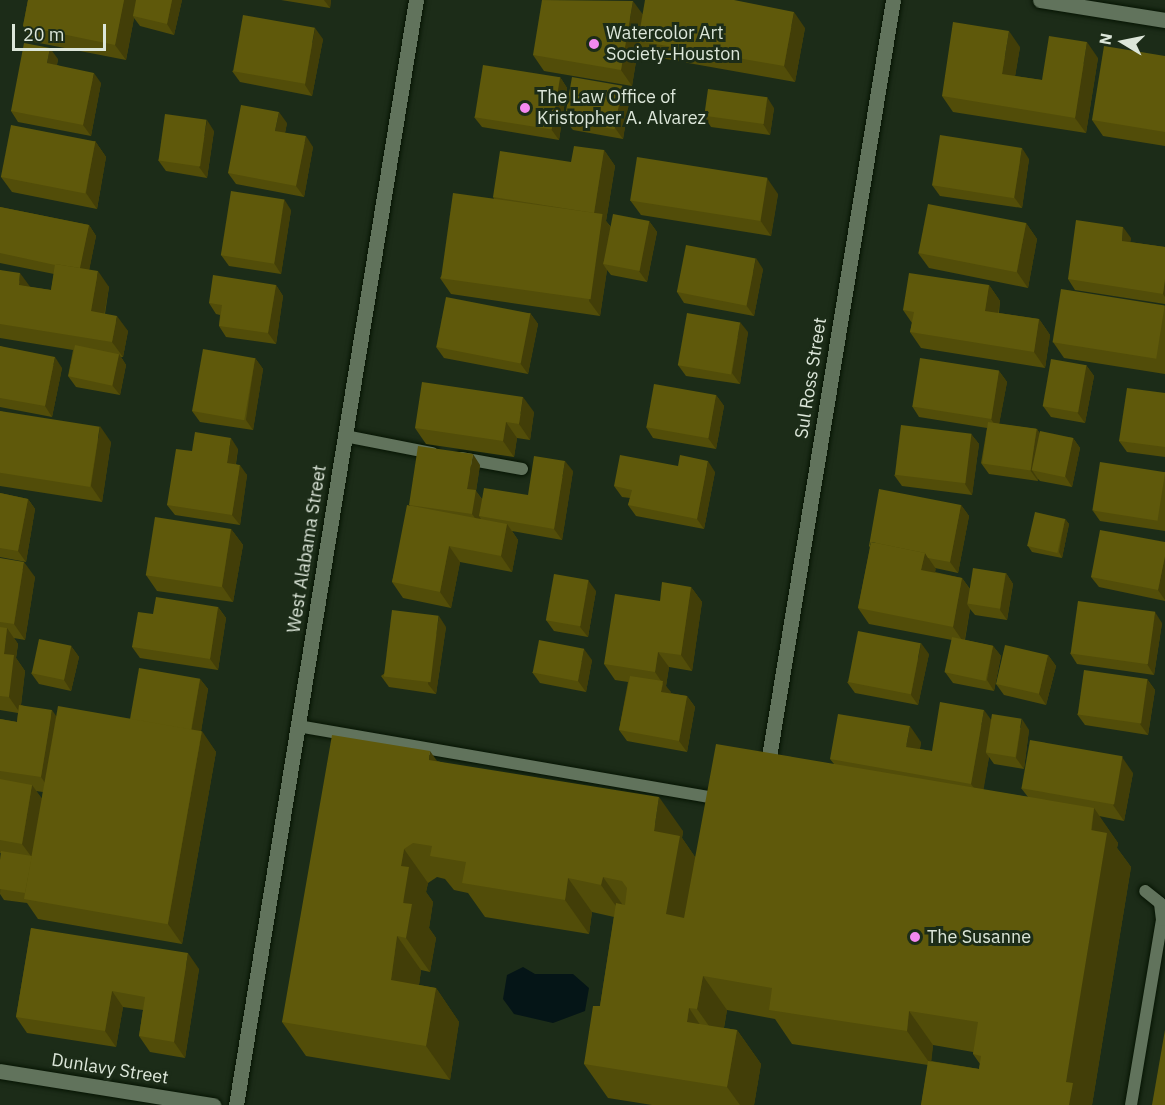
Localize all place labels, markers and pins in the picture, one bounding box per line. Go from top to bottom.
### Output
place label: Watercolor Art Society-Houston [606,23,740,66]
marker: Watercolor Art Society-Houston [587,37,601,51]
place label: The Law Office of Kristopher A. Alvarez [537,87,706,130]
marker: The Law Office of Kristopher A. Alvarez [518,101,532,115]
place label: The Susanne [927,926,1031,948]
marker: The Susanne [908,930,922,944]

